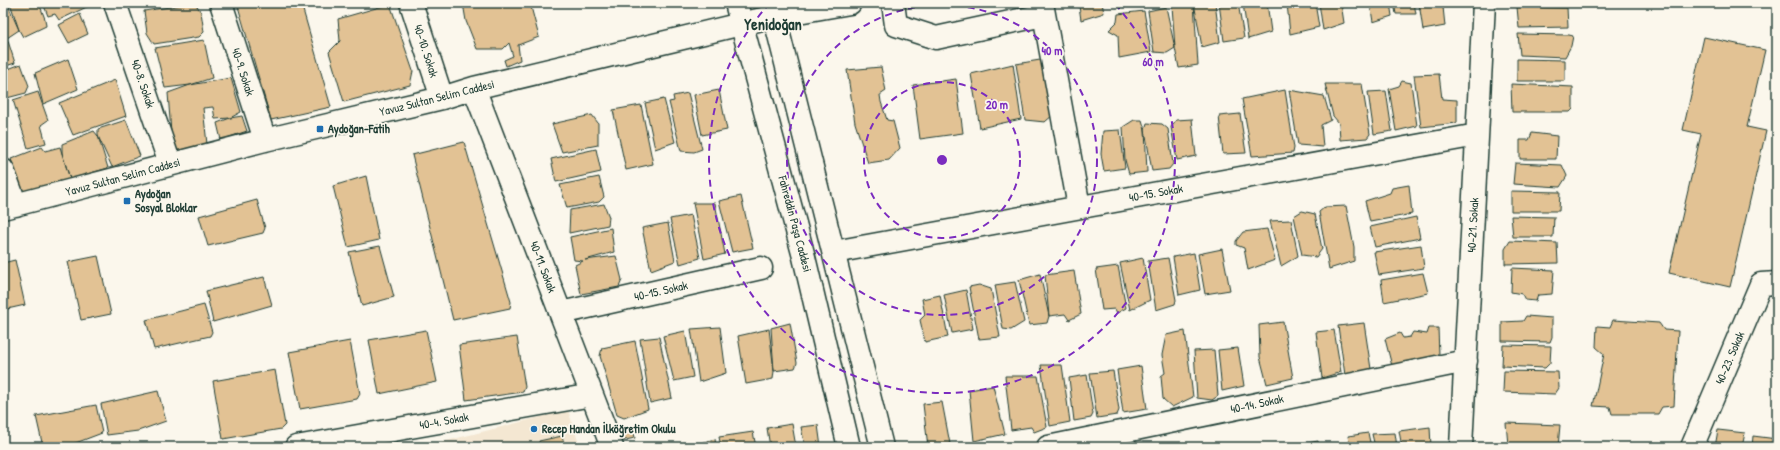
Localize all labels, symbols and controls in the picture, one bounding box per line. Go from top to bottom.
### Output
district label: Yenidoğan [744,13,802,36]
street label: 40-10. Sokak [410,22,443,80]
text: 40 m [1042,42,1062,59]
street label: 40-9. Sokak [228,46,259,98]
text: 60 m [1142,53,1164,70]
street label: 40-8. Sokak [127,57,160,110]
street label: Yavuz Sultan Selim Caddesi [378,75,496,120]
text: 20 m [986,96,1008,113]
place label: Aydoğan-Fatih [328,120,391,138]
marker: Aydoğan-Fatih [315,124,325,134]
street label: Yavuz Sultan Selim Caddesi [64,153,182,200]
centre of rings [935,153,949,167]
street label: Fahreddin Paşa Caddesi [774,173,817,274]
street label: 40-15. Sokak [1128,179,1184,206]
place label: Aydoğan Sosyal Bloklar [135,185,198,217]
marker: Aydoğan Sosyal Bloklar [122,196,132,206]
street label: 40-21. Sokak [1463,197,1482,253]
street label: 40-11. Sokak [526,239,561,295]
street label: 40-15. Sokak [632,276,689,305]
street label: 40-23. Sokak [1711,329,1748,387]
street label: 40-14. Sokak [1229,390,1285,417]
street label: 40-4. Sokak [418,408,470,433]
place label: Recep Handan İlköğretim Okulu [542,420,676,438]
marker: Recep Handan İlköğretim Okulu [529,424,539,434]

